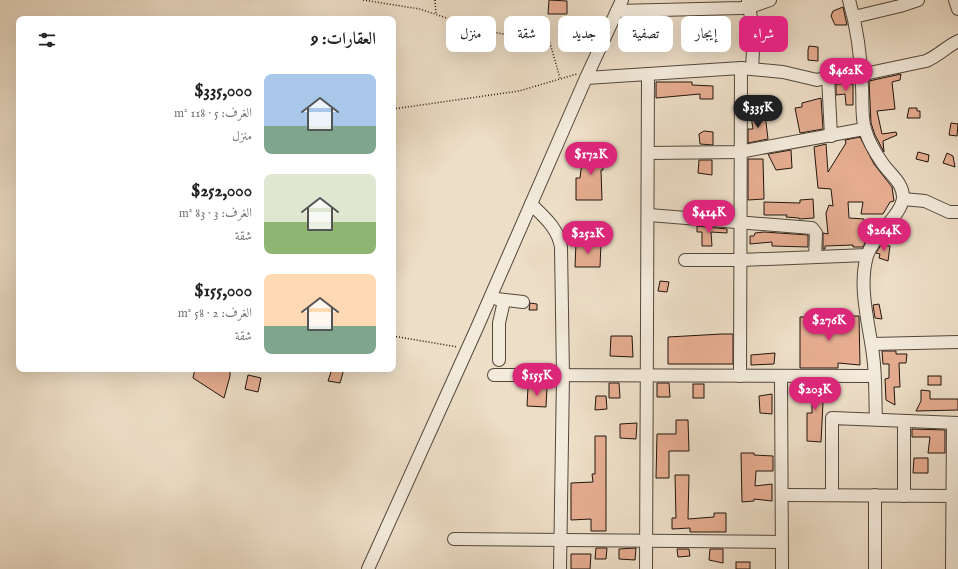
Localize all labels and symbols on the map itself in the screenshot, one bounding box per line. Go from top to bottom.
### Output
pin: $462K [818,58,874,92]
pin: $335K [730,95,786,129]
pin: $172K [563,142,619,176]
pin: $414K [681,200,737,234]
pin: $264K [856,218,912,252]
pin: $252K [560,221,616,255]
pin: $276K [801,308,857,342]
pin: $155K [509,363,565,397]
pin: $203K [787,377,843,411]

